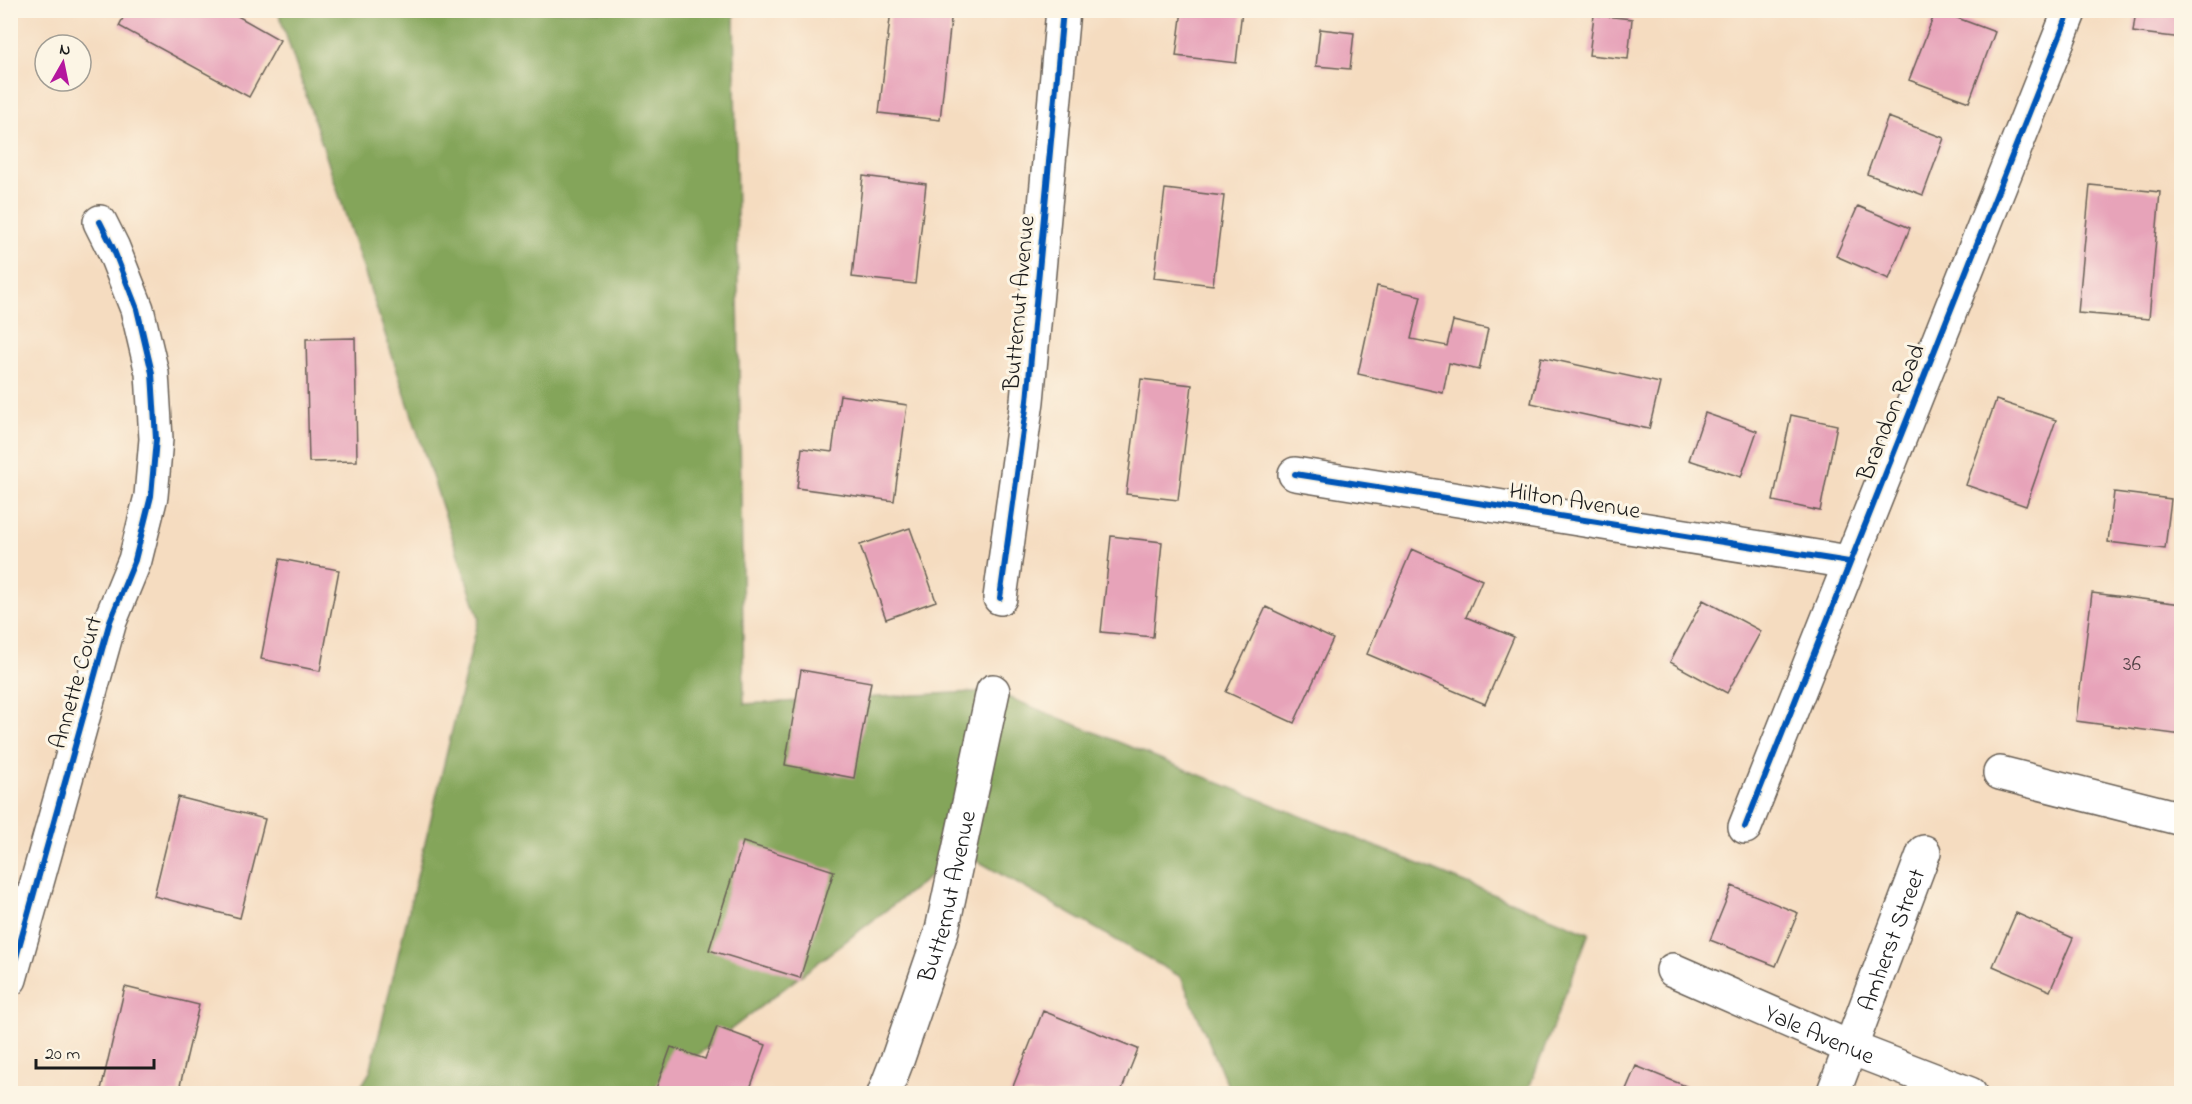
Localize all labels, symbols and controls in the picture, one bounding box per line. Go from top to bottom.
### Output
north arrow [33,33,93,93]
text: N [58,37,72,63]
street label: Butternut Avenue [995,214,1046,393]
street label: Brandon Road [1849,339,1936,487]
street label: Hilton Avenue [1506,475,1643,530]
street label: Annette Court [42,612,113,753]
house number: 36 [2123,650,2141,680]
street label: Butternut Avenue [910,808,987,988]
street label: Amherst Street [1851,864,1936,1017]
street label: Yale Avenue [1758,997,1879,1075]
scale bar [36,1032,154,1070]
text: 20 m [45,1042,80,1068]

